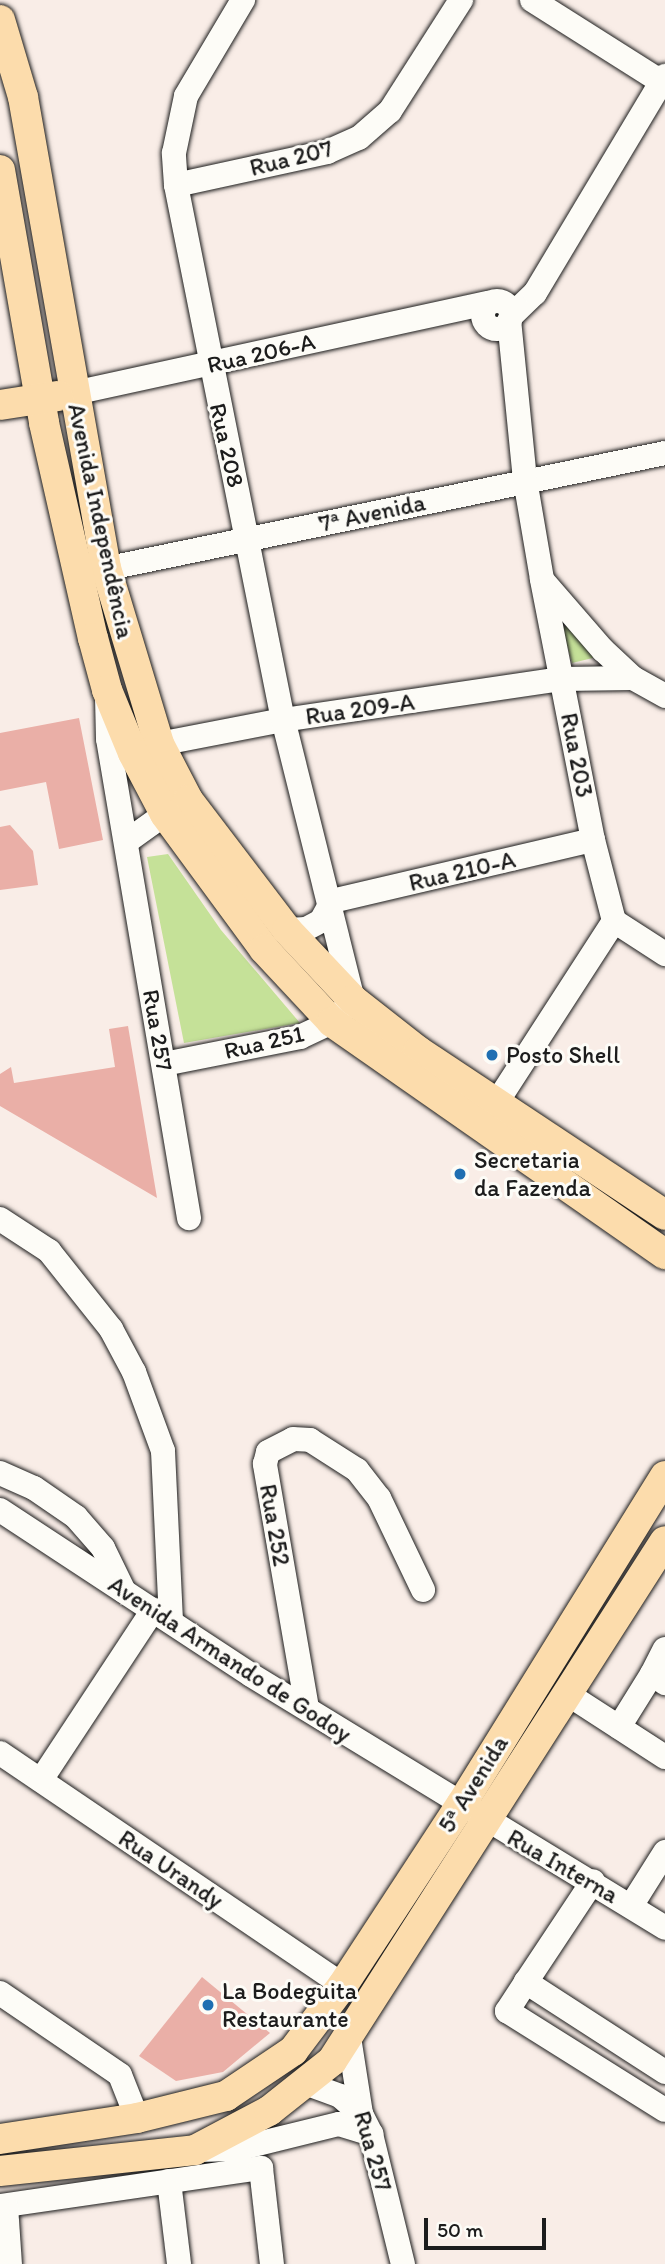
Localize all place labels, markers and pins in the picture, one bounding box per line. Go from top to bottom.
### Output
place label: Posto Shell [506,1041,620,1069]
marker: Posto Shell [484,1047,500,1063]
place label: Secretaria da Fazenda [474,1146,590,1202]
marker: Secretaria da Fazenda [452,1166,468,1182]
place label: La Bodeguita Restaurante [222,1977,357,2033]
marker: La Bodeguita Restaurante [200,1997,216,2013]

